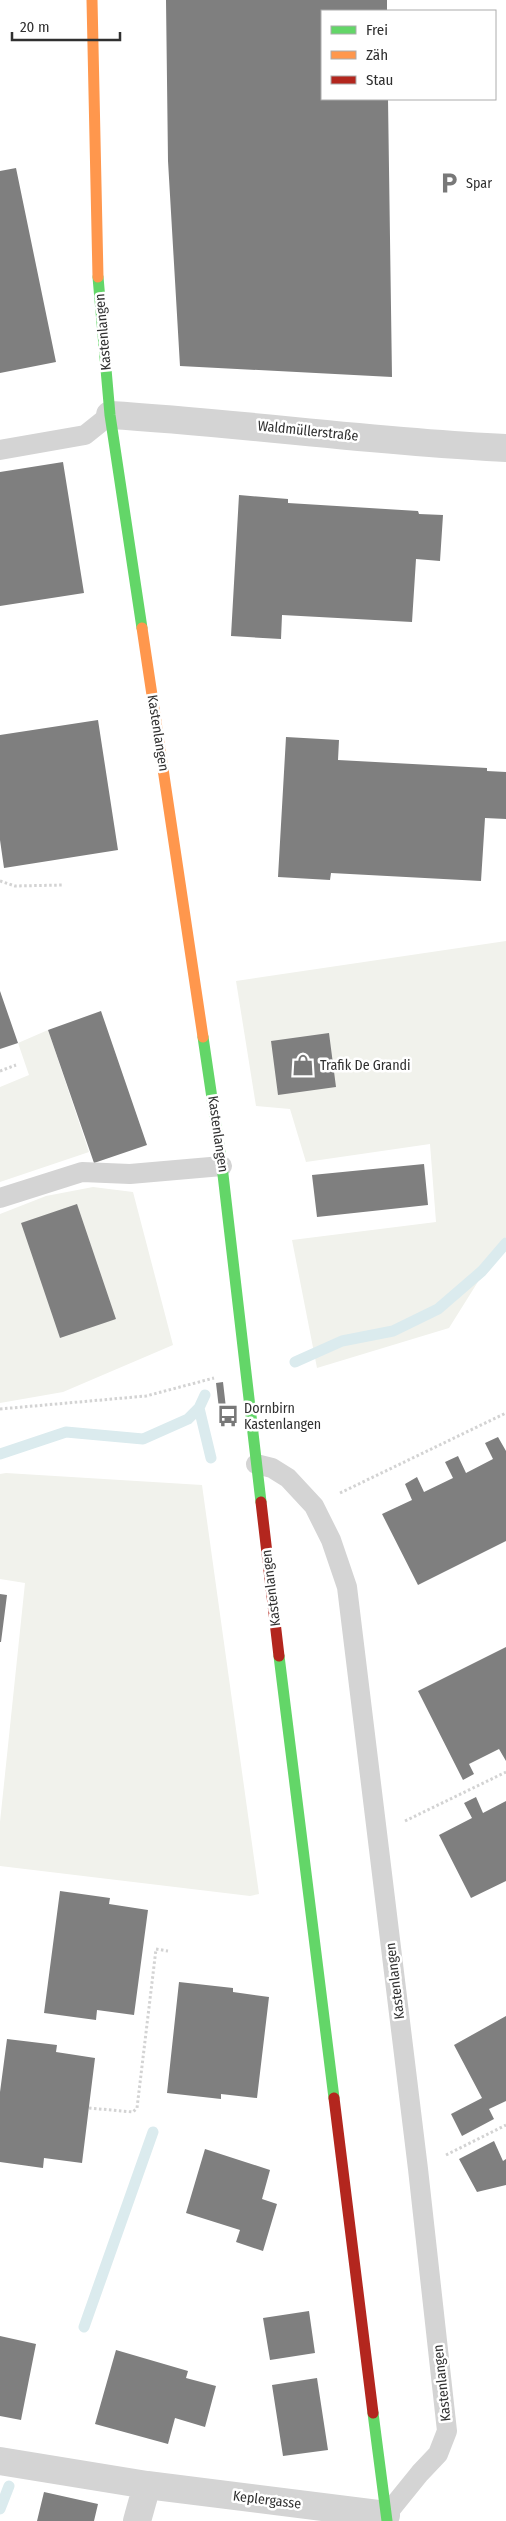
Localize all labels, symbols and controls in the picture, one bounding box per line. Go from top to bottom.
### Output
scale bar [12,10,120,42]
legend [321,10,496,100]
text: 20 m [20,18,50,36]
text: Frei [366,21,388,39]
text: Zäh [366,46,388,64]
text: Stau [366,71,393,89]
parking icon: Spar [436,170,462,196]
place label: Spar [466,175,492,192]
street label: Kastenlangen [91,293,115,371]
street label: Waldmüllerstraße [257,417,359,445]
street label: Kastenlangen [144,694,172,772]
shop icon: Trafik De Grandi [290,1052,316,1078]
place label: Trafik De Grandi [320,1057,411,1074]
street label: Kastenlangen [204,1095,232,1173]
place label: Dornbirn Kastenlangen [244,1400,321,1433]
bus stop icon: Dornbirn Kastenlangen [215,1403,241,1429]
street label: Kastenlangen [258,1549,284,1627]
street label: Kastenlangen [382,1942,408,2020]
street label: Kastenlangen [430,2344,454,2422]
street label: Keplergasse [232,2487,302,2513]

